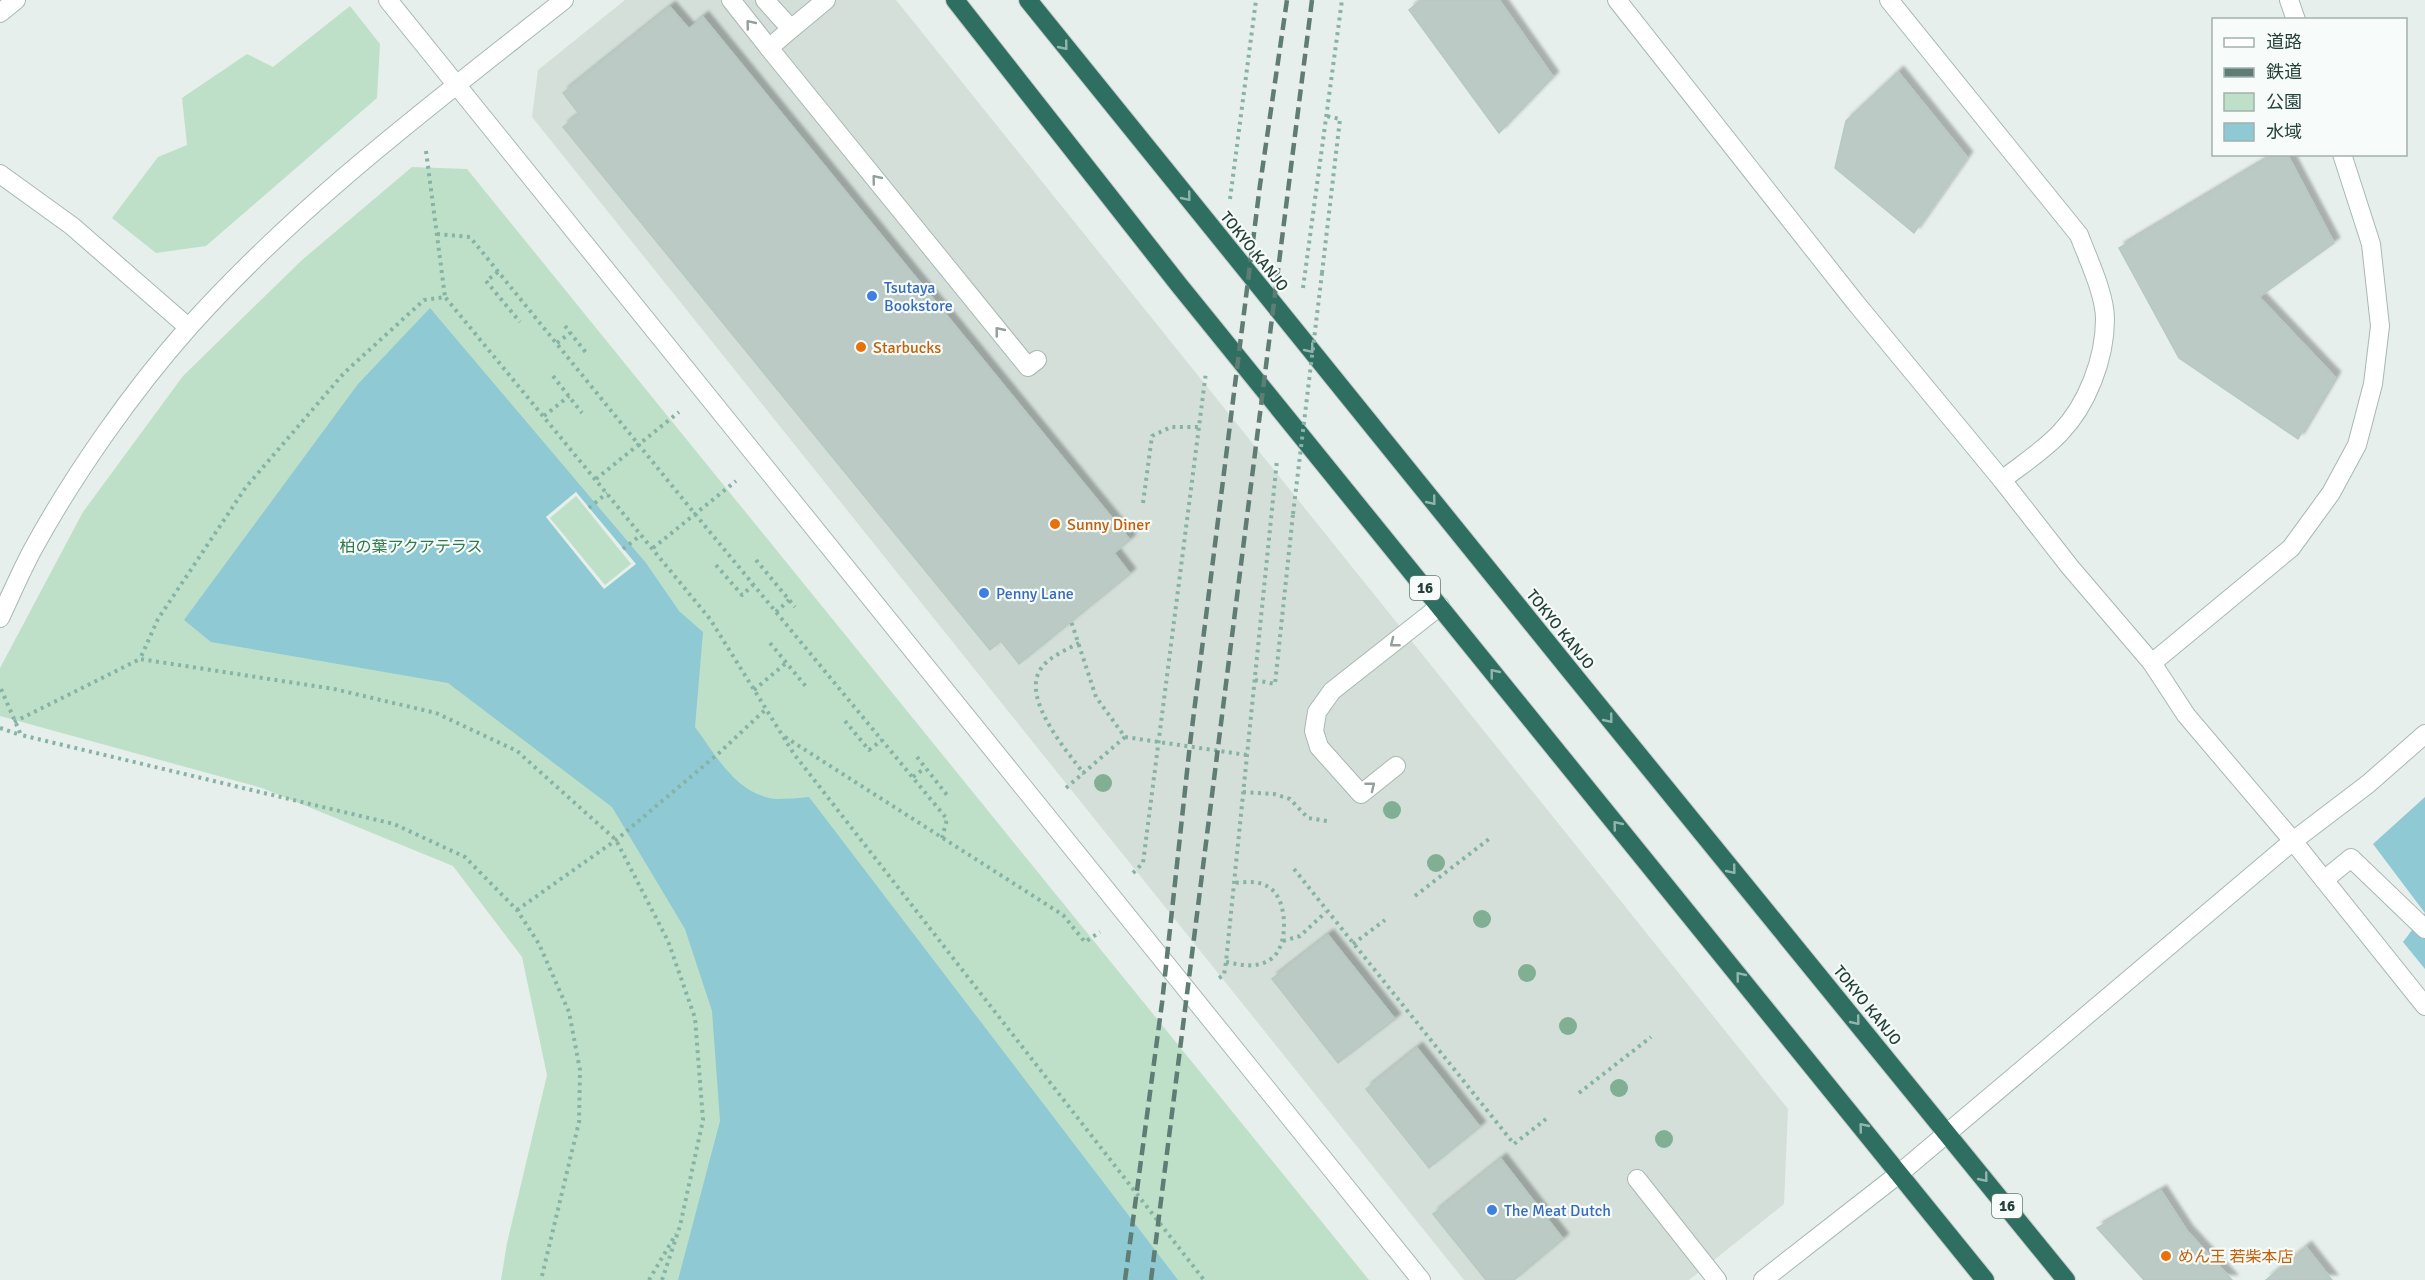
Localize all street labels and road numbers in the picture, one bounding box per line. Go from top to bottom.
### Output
street label: TOKYO KANJO [1216,208,1293,296]
road number: 16 [1410,576,1440,600]
street label: TOKYO KANJO [1522,586,1599,674]
street label: TOKYO KANJO [1829,962,1906,1050]
road number: 16 [1992,1194,2022,1218]

